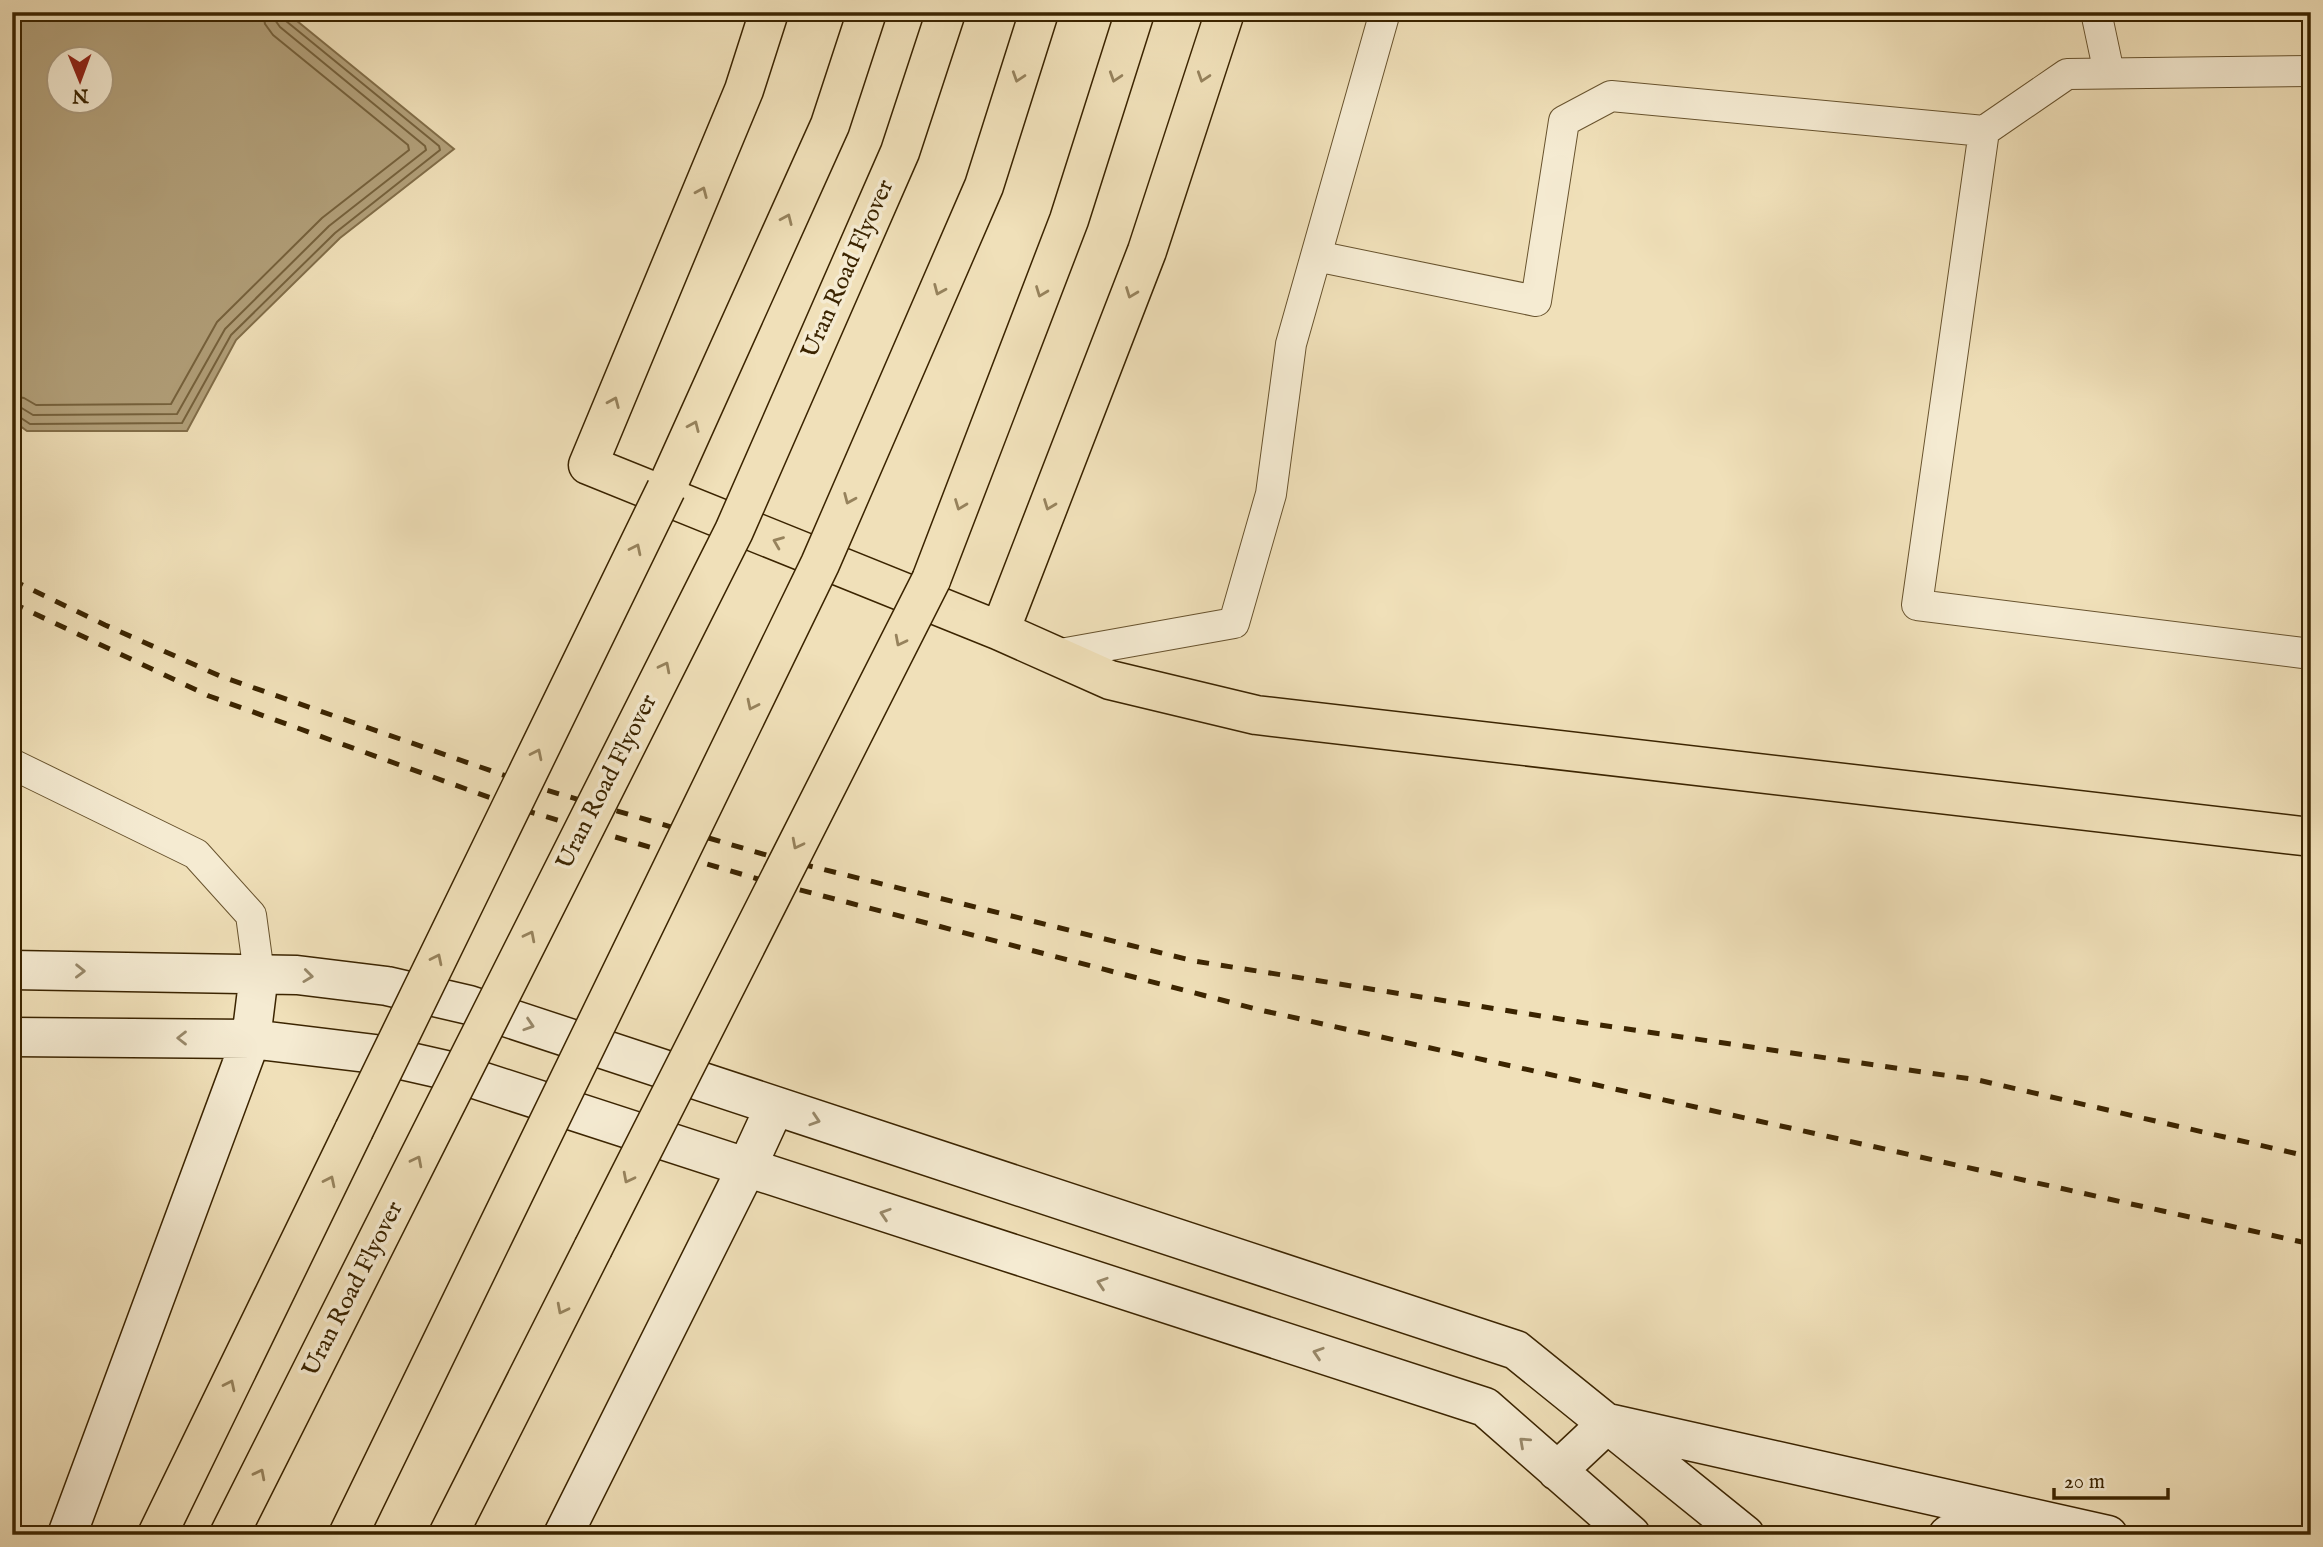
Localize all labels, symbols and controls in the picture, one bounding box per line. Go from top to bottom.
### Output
north arrow [46,46,116,116]
one-way arrow [1012,71,1026,83]
one-way arrow [1108,71,1123,83]
one-way arrow [1197,71,1212,83]
text: N [71,83,90,107]
street label: Uran Road Flyover [795,175,901,363]
one-way arrow [693,187,707,199]
one-way arrow [779,214,793,226]
one-way arrow [933,283,947,295]
one-way arrow [1035,286,1049,298]
one-way arrow [1125,286,1139,298]
one-way arrow [606,397,620,410]
one-way arrow [686,421,700,433]
one-way arrow [843,492,857,504]
one-way arrow [954,498,968,510]
one-way arrow [1043,498,1057,511]
one-way arrow [773,536,785,550]
one-way arrow [628,544,642,556]
one-way arrow [894,634,908,646]
one-way arrow [657,662,671,674]
street label: Uran Road Flyover [550,689,665,875]
one-way arrow [746,698,760,710]
one-way arrow [528,749,542,761]
one-way arrow [792,837,805,849]
one-way arrow [522,931,536,943]
one-way arrow [429,954,443,966]
one-way arrow [76,963,86,979]
one-way arrow [302,969,314,984]
one-way arrow [523,1017,535,1031]
one-way arrow [177,1030,187,1046]
one-way arrow [809,1112,821,1126]
one-way arrow [409,1156,423,1168]
one-way arrow [622,1171,636,1183]
one-way arrow [321,1176,335,1188]
street label: Uran Road Flyover [296,1196,411,1382]
one-way arrow [879,1207,891,1222]
one-way arrow [1096,1277,1108,1292]
one-way arrow [556,1302,570,1314]
one-way arrow [1312,1347,1324,1362]
one-way arrow [222,1380,236,1392]
one-way arrow [1519,1438,1532,1450]
scale bar [2054,1456,2167,1500]
one-way arrow [251,1469,265,1481]
text: 20 m [2064,1469,2105,1496]

